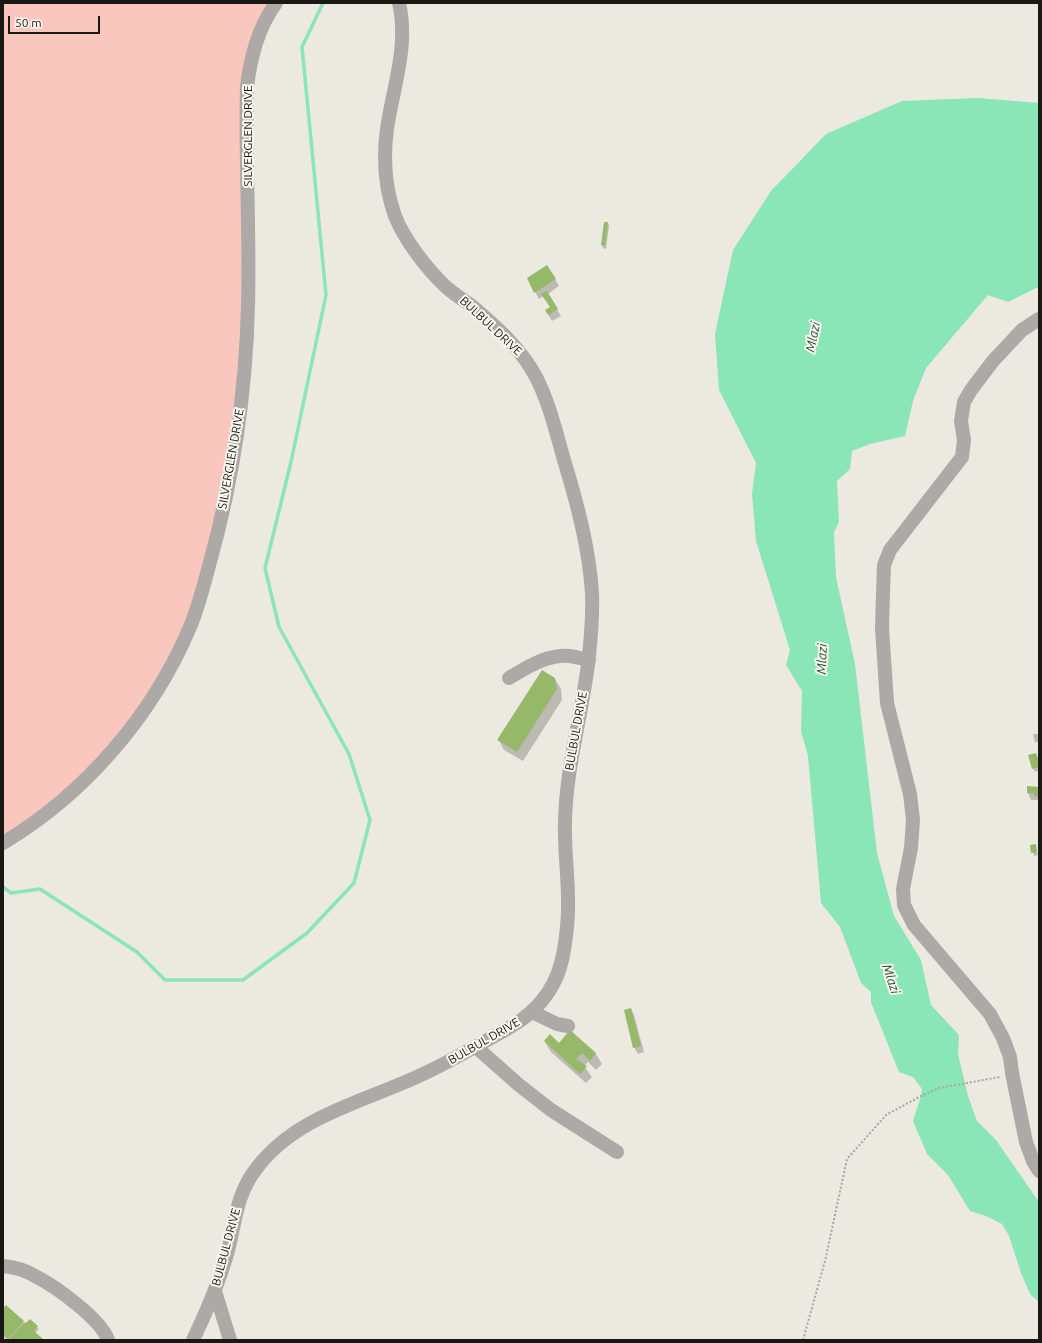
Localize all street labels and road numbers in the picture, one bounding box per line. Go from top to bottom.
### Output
street label: SILVERGLEN DRIVE [241,85,255,187]
street label: BULBUL DRIVE [457,293,525,359]
street label: SILVERGLEN DRIVE [215,408,247,510]
street label: BULBUL DRIVE [562,690,590,772]
street label: BULBUL DRIVE [446,1015,522,1067]
street label: BULBUL DRIVE [209,1207,243,1287]

